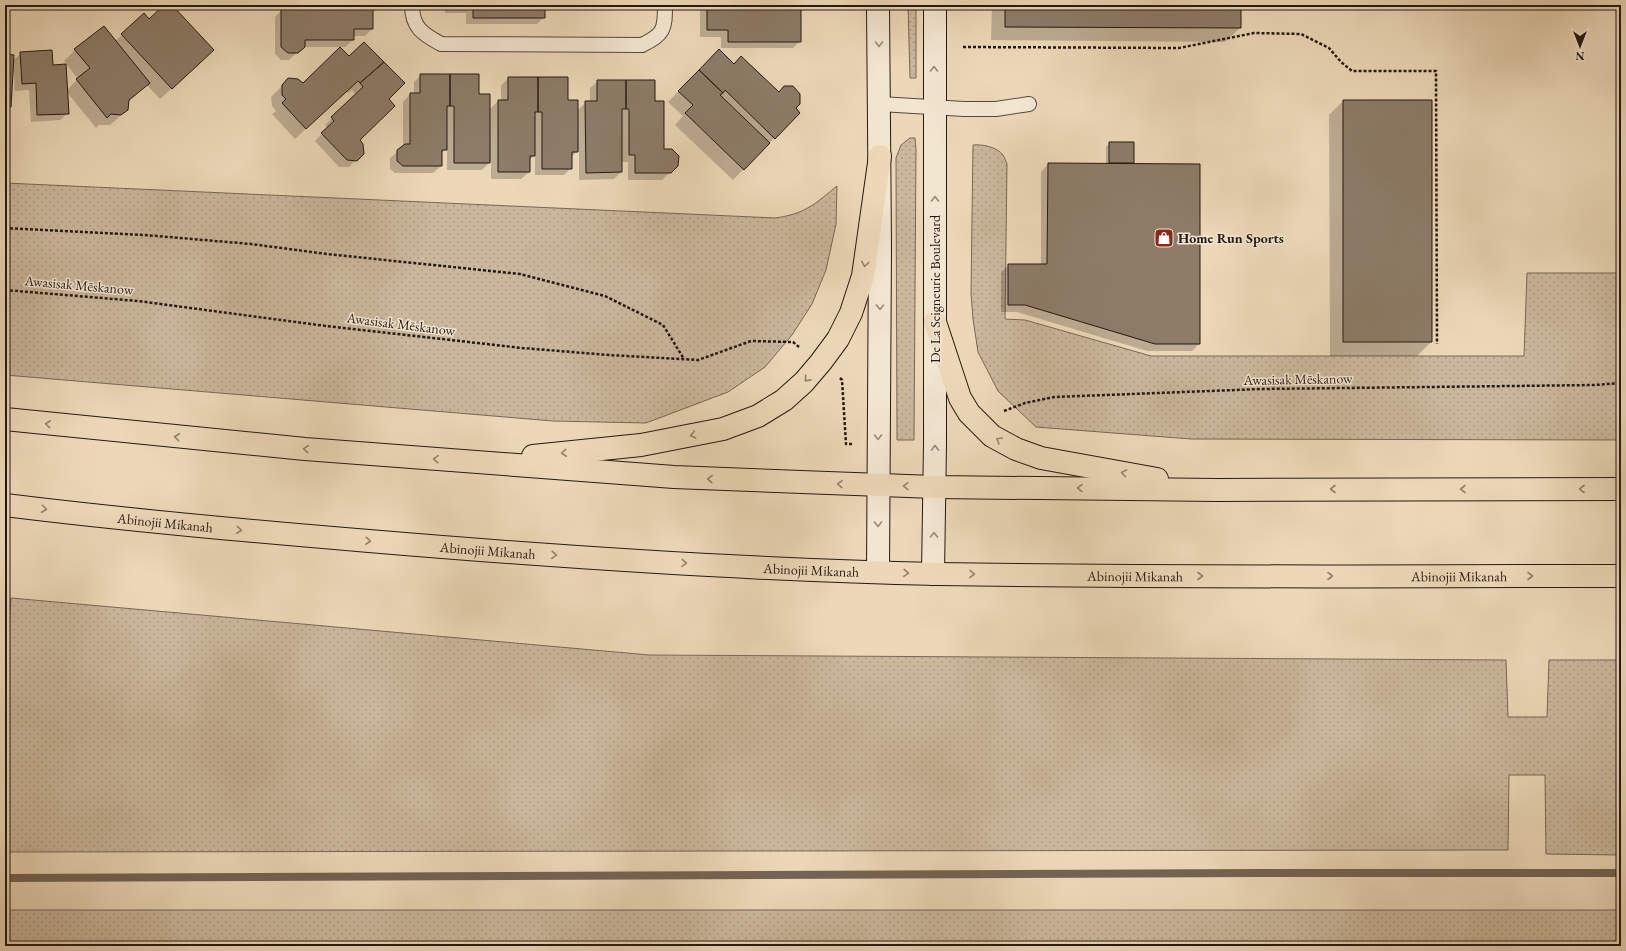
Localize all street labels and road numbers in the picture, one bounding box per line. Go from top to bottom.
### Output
street label: De La Seigneurie Boulevard [926,214,944,363]
street label: Awasisak Mēskanow [23,271,135,299]
street label: Awasisak Mēskanow [345,308,457,340]
street label: Awasisak Mēskanow [1242,369,1353,389]
street label: Abinojii Mikanah [115,509,214,536]
street label: Abinojii Mikanah [438,538,536,563]
street label: Abinojii Mikanah [762,559,859,581]
street label: Abinojii Mikanah [1086,567,1183,585]
street label: Abinojii Mikanah [1410,567,1507,585]

